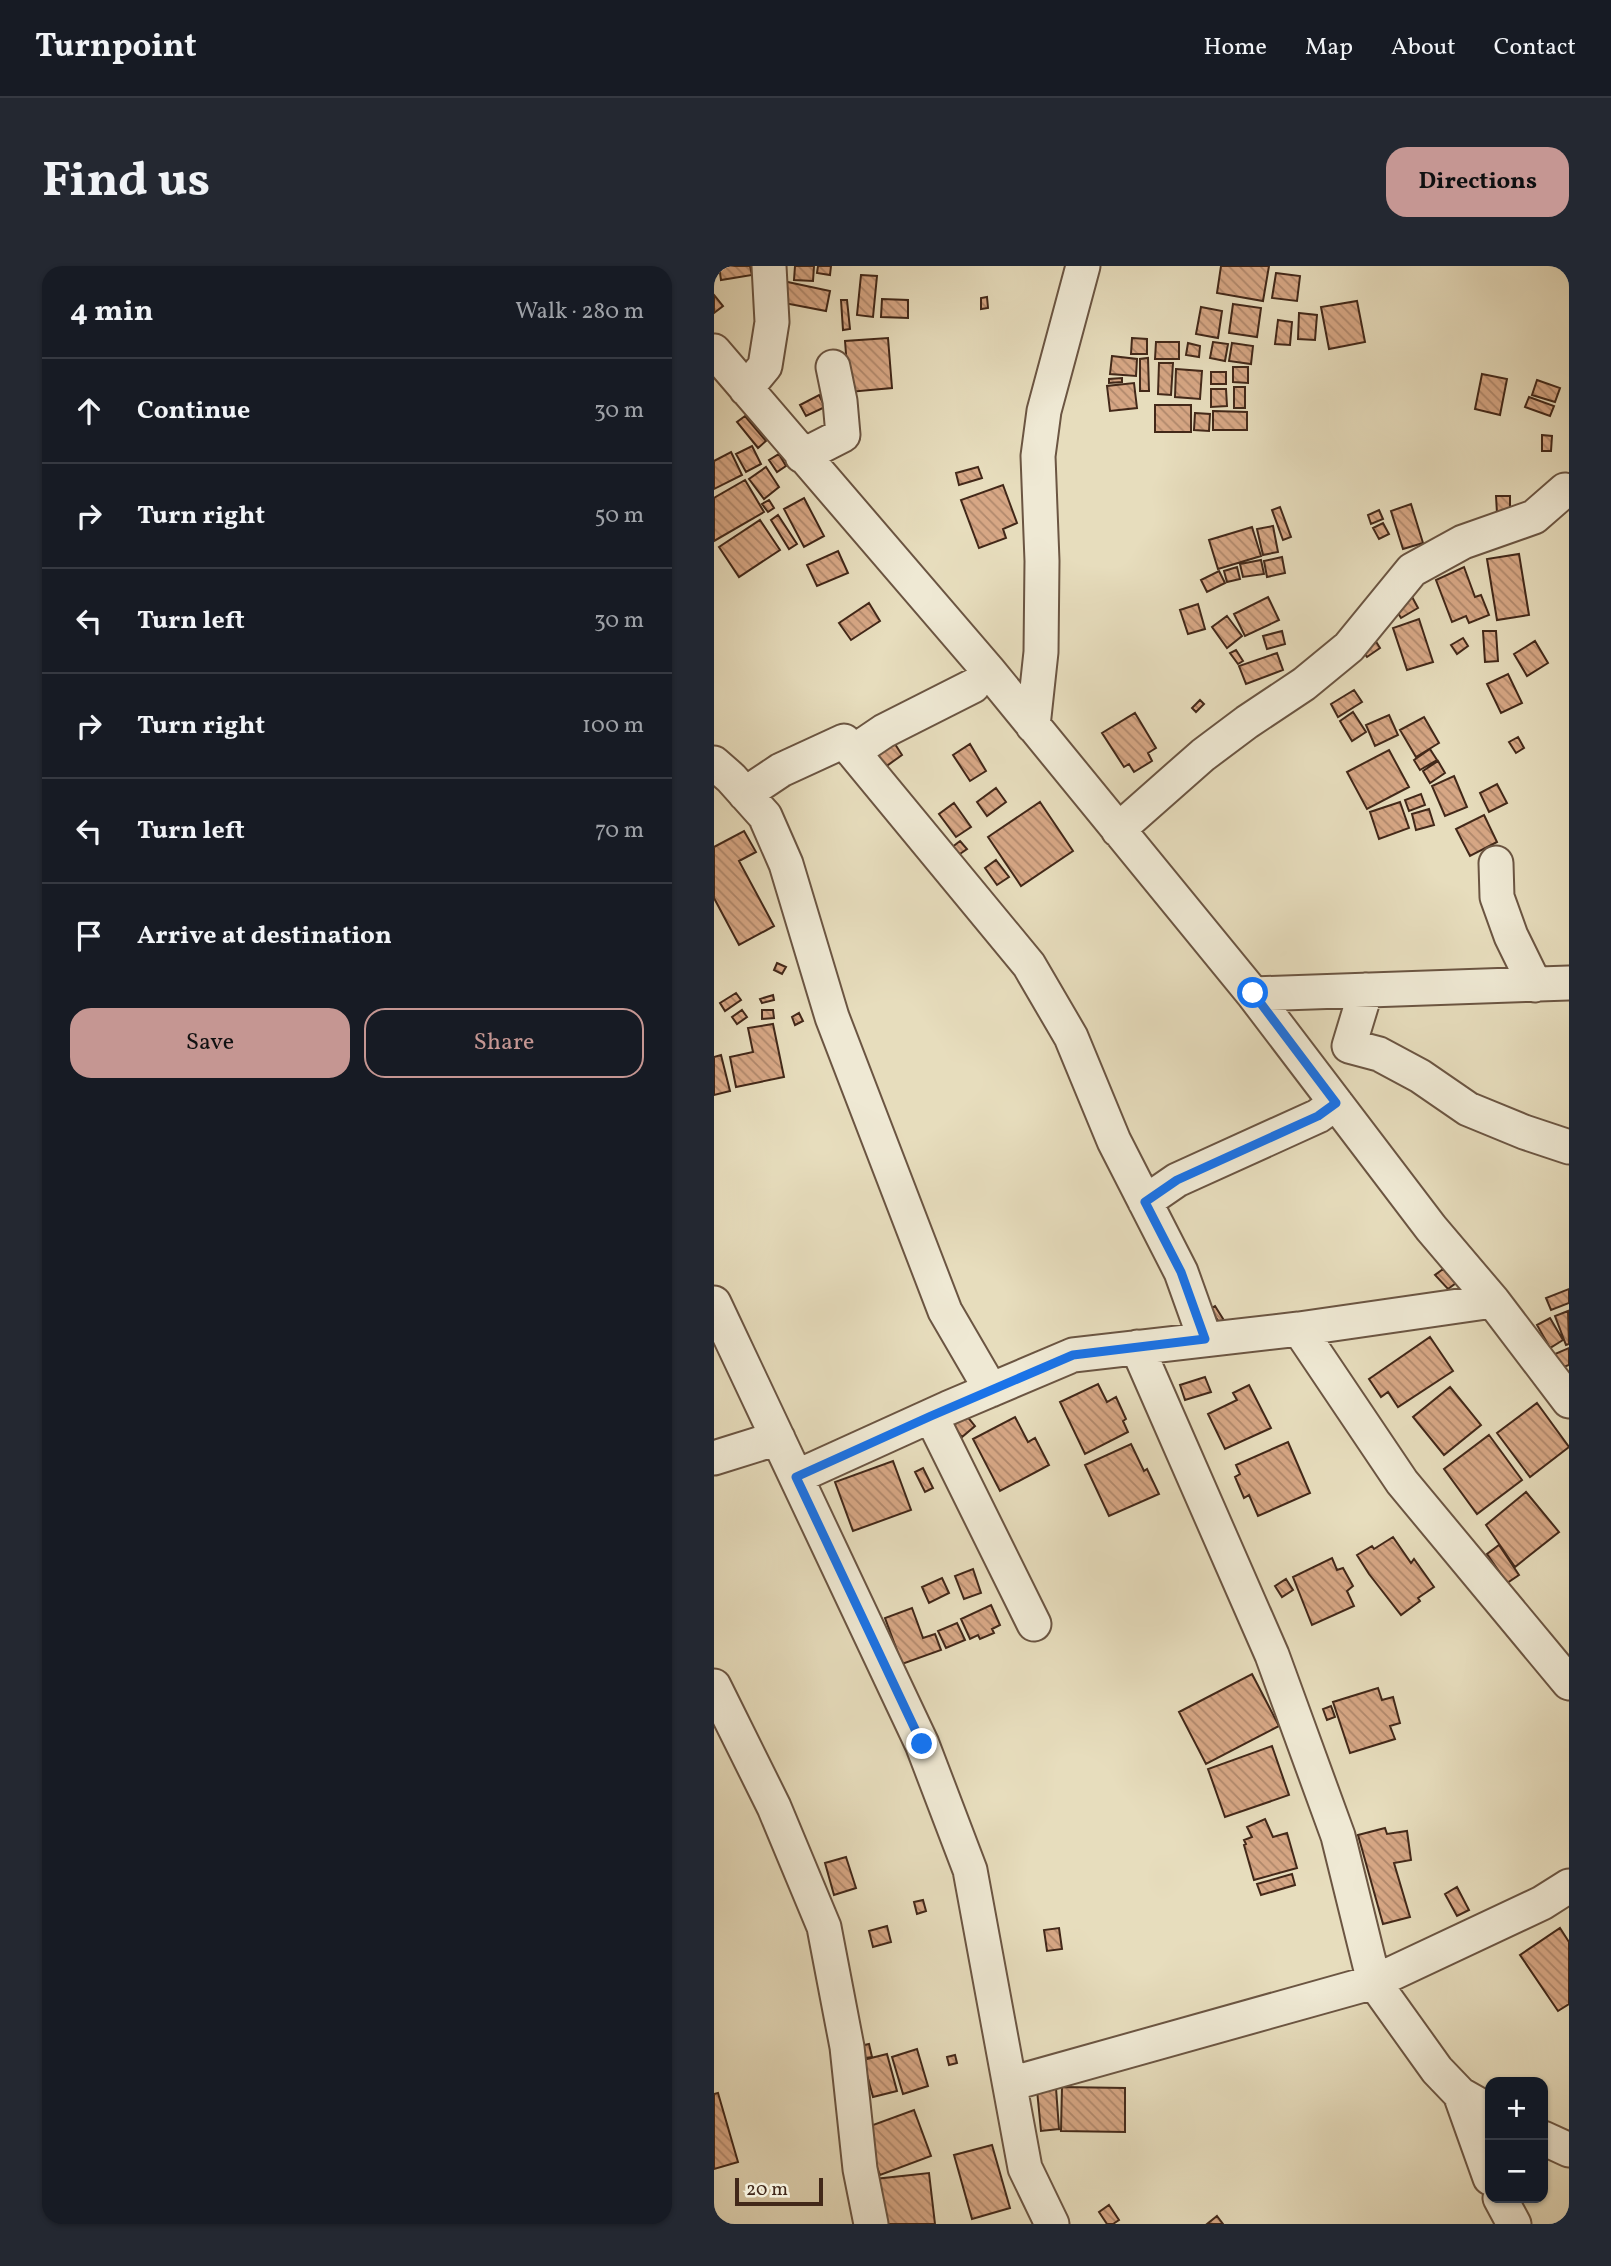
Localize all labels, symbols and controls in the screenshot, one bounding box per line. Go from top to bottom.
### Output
text: Turnpoint [35,25,197,71]
text: Home [1203,31,1267,65]
text: Map [1305,31,1353,65]
text: About [1391,31,1456,65]
text: Contact [1494,31,1576,65]
button: Directions [1386,147,1569,217]
text: Find us [42,148,210,217]
text: 4 min [70,291,154,333]
text: Walk · 280 m [515,296,644,328]
icon: ahead [70,392,108,430]
text: Continue [137,393,250,429]
text: 30 m [594,395,644,427]
icon: right [70,497,108,535]
text: Turn right [137,498,265,534]
text: 50 m [595,500,644,532]
icon: left [70,602,108,640]
text: Turn left [137,603,245,639]
text: 30 m [594,605,644,637]
icon: right [70,707,108,745]
text: Turn right [137,708,265,744]
text: 100 m [582,710,644,742]
icon: left [70,812,108,850]
text: Turn left [137,813,245,849]
text: 70 m [595,815,644,847]
icon: arrive [70,917,108,955]
text: Arrive at destination [137,918,392,954]
route start [1237,977,1268,1008]
button: Save [70,1008,350,1078]
button: Share [364,1008,644,1078]
route end [906,1728,937,1759]
map controls [1485,2077,1548,2203]
button: + [1485,2077,1548,2140]
button: − [1485,2140,1548,2203]
scale bar [735,2175,822,2207]
text: 20 m [746,2177,788,2203]

